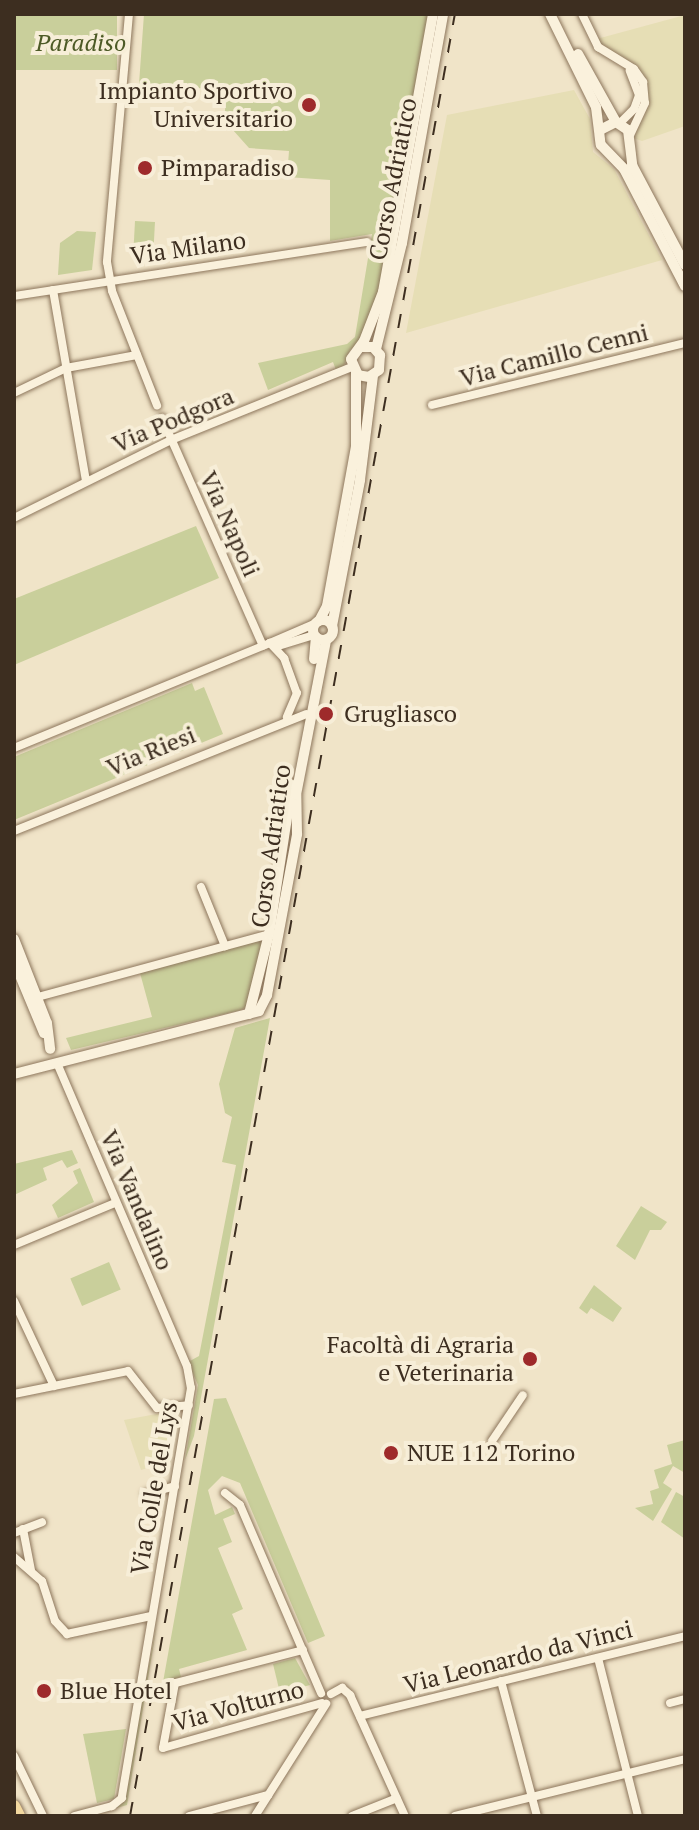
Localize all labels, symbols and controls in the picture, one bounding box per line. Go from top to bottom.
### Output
park label: Paradiso [36,29,126,57]
place label: Impianto Sportivo Universitario [99,77,293,133]
street label: Corso Adriatico [363,95,423,263]
marker: Impianto Sportivo Universitario [300,96,318,114]
place label: Pimparadiso [161,154,294,182]
marker: Pimparadiso [136,159,154,177]
street label: Via Milano [128,226,248,270]
street label: Via Camillo Cenni [457,318,651,392]
street label: Via Podgora [108,382,238,458]
street label: Via Napoli [194,467,266,581]
place label: Grugliasco [344,700,457,728]
marker: Grugliasco [315,703,337,725]
street label: Via Riesi [102,720,200,782]
street label: Corso Adriatico [245,762,297,930]
street label: Via Vandalino [94,1125,180,1275]
place label: Facoltà di Agraria e Veterinaria [326,1331,514,1387]
marker: Facoltà di Agraria e Veterinaria [521,1350,539,1368]
street label: Via Colle del Lys [125,1399,183,1577]
place label: NUE 112 Torino [407,1439,575,1467]
marker: NUE 112 Torino [382,1444,400,1462]
street label: Via Leonardo da Vinci [400,1615,636,1699]
street label: Via Volturno [169,1675,307,1737]
place label: Blue Hotel [60,1677,172,1705]
marker: Blue Hotel [35,1682,53,1700]

